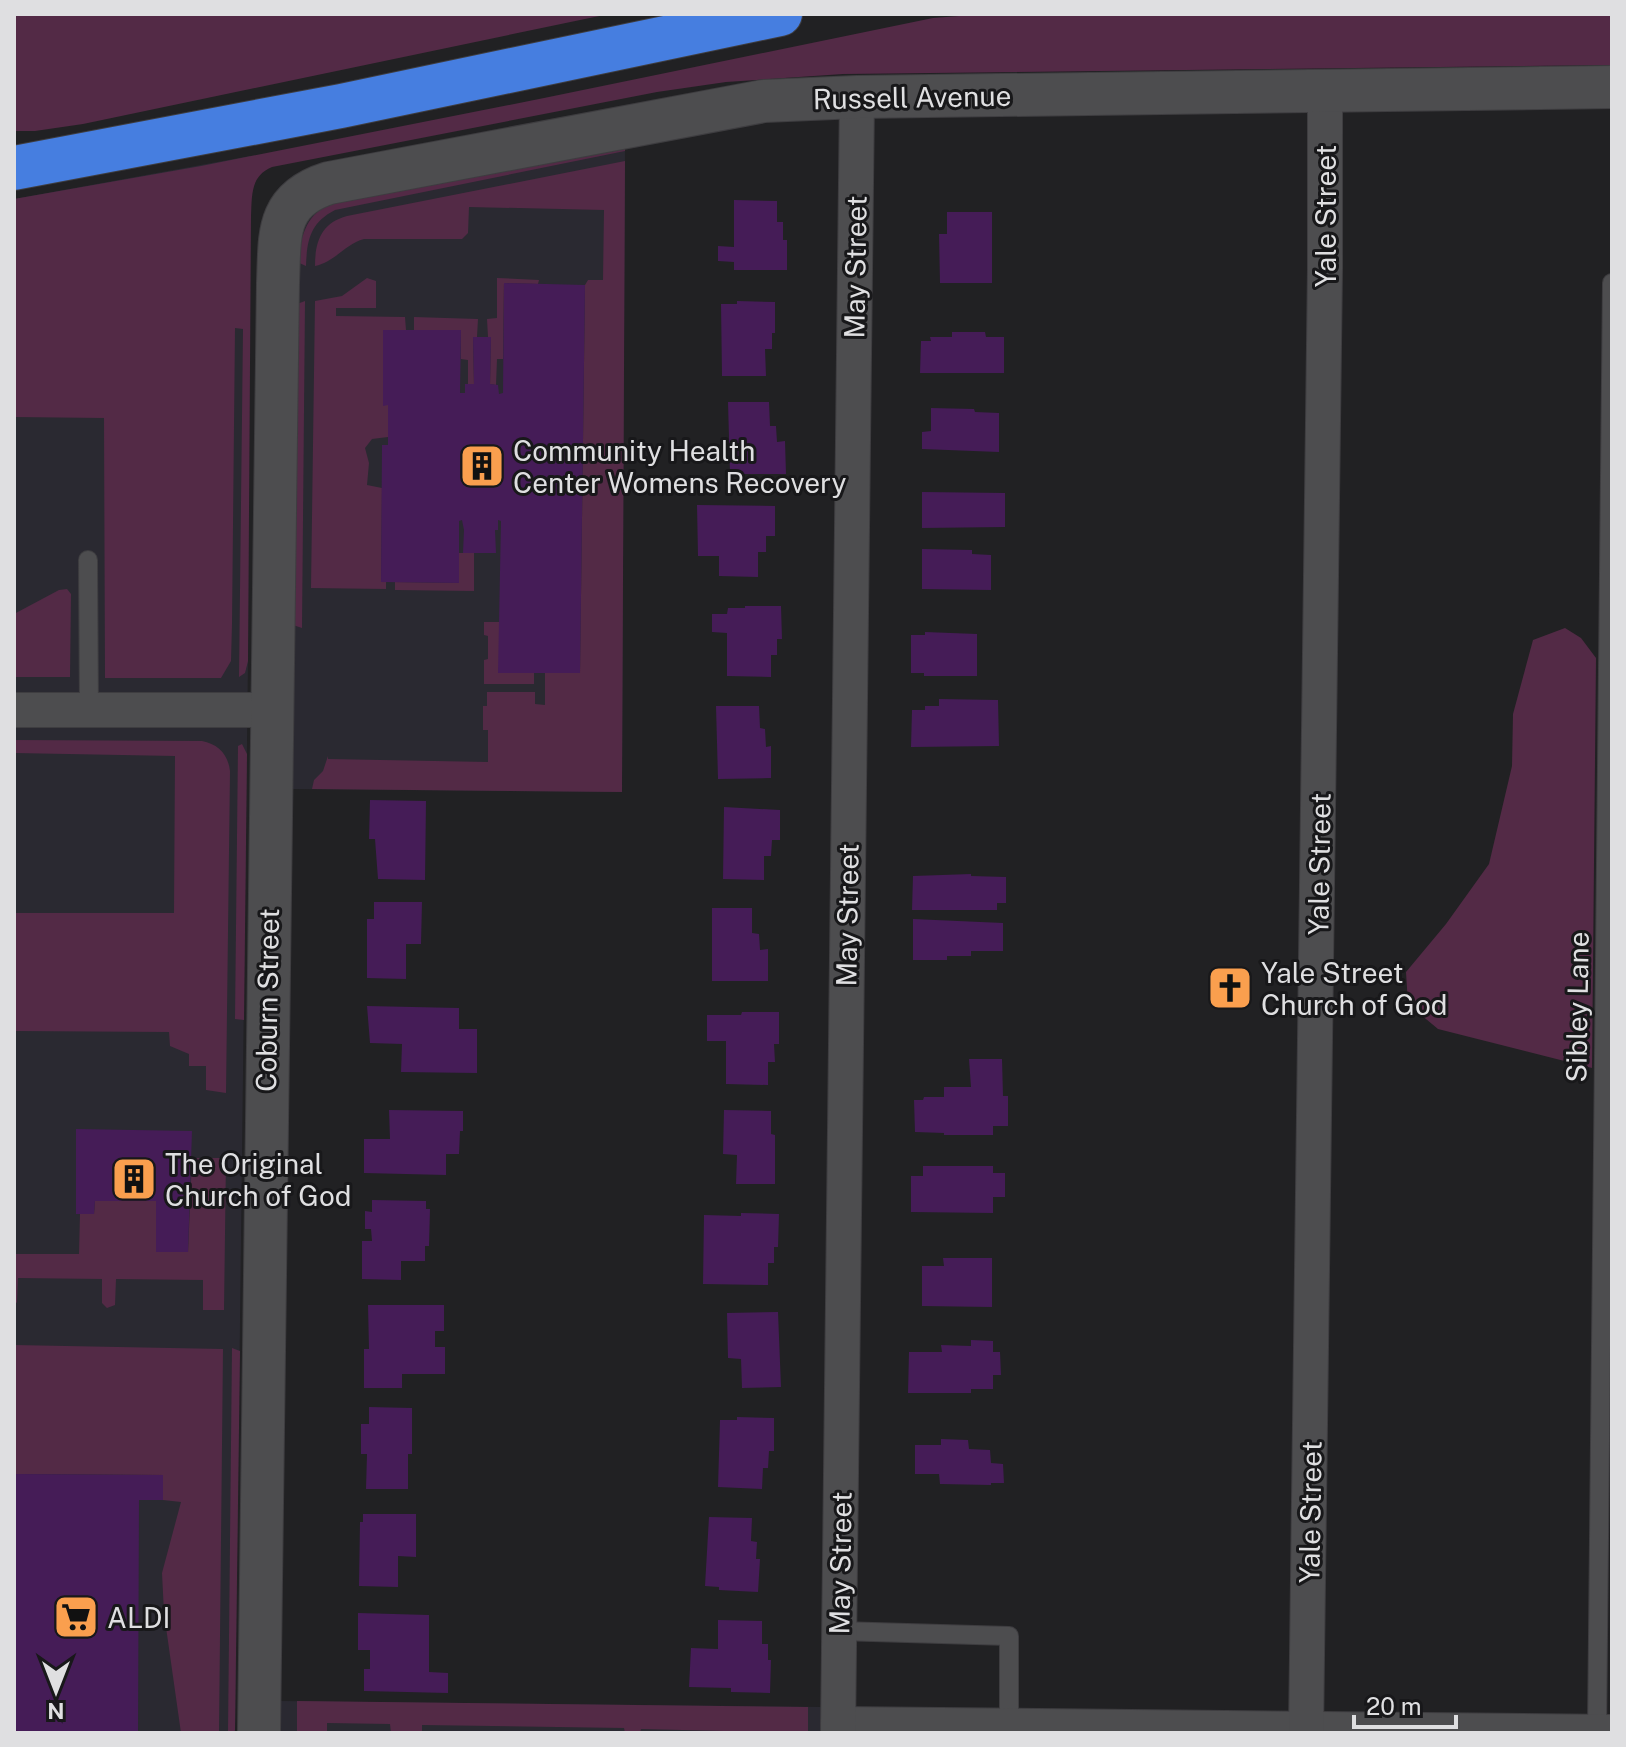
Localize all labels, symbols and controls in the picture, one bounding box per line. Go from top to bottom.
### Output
street label: Russell Avenue [812,79,1012,115]
street label: Yale Street [1309,145,1342,287]
street label: May Street [837,195,873,339]
place label: Community Health Center Womens Recovery [513,434,846,499]
building icon: Community Health Center Womens Recovery [458,442,506,490]
street label: Yale Street [1301,792,1337,936]
street label: May Street [829,843,865,987]
street label: Coburn Street [249,908,285,1092]
street label: Sibley Lane [1559,931,1595,1083]
place label: Yale Street Church of God [1261,956,1447,1021]
church icon: Yale Street Church of God [1206,964,1254,1012]
place label: The Original Church of God [165,1147,351,1212]
building icon: The Original Church of God [110,1155,158,1203]
street label: Yale Street [1292,1440,1328,1584]
street label: May Street [822,1491,858,1635]
supermarket icon: ALDI [52,1593,100,1641]
place label: ALDI [107,1601,170,1634]
north arrow [16,1651,96,1731]
scale bar [1354,1679,1456,1729]
text: 20 m [1366,1692,1422,1720]
text: N [47,1698,65,1724]

